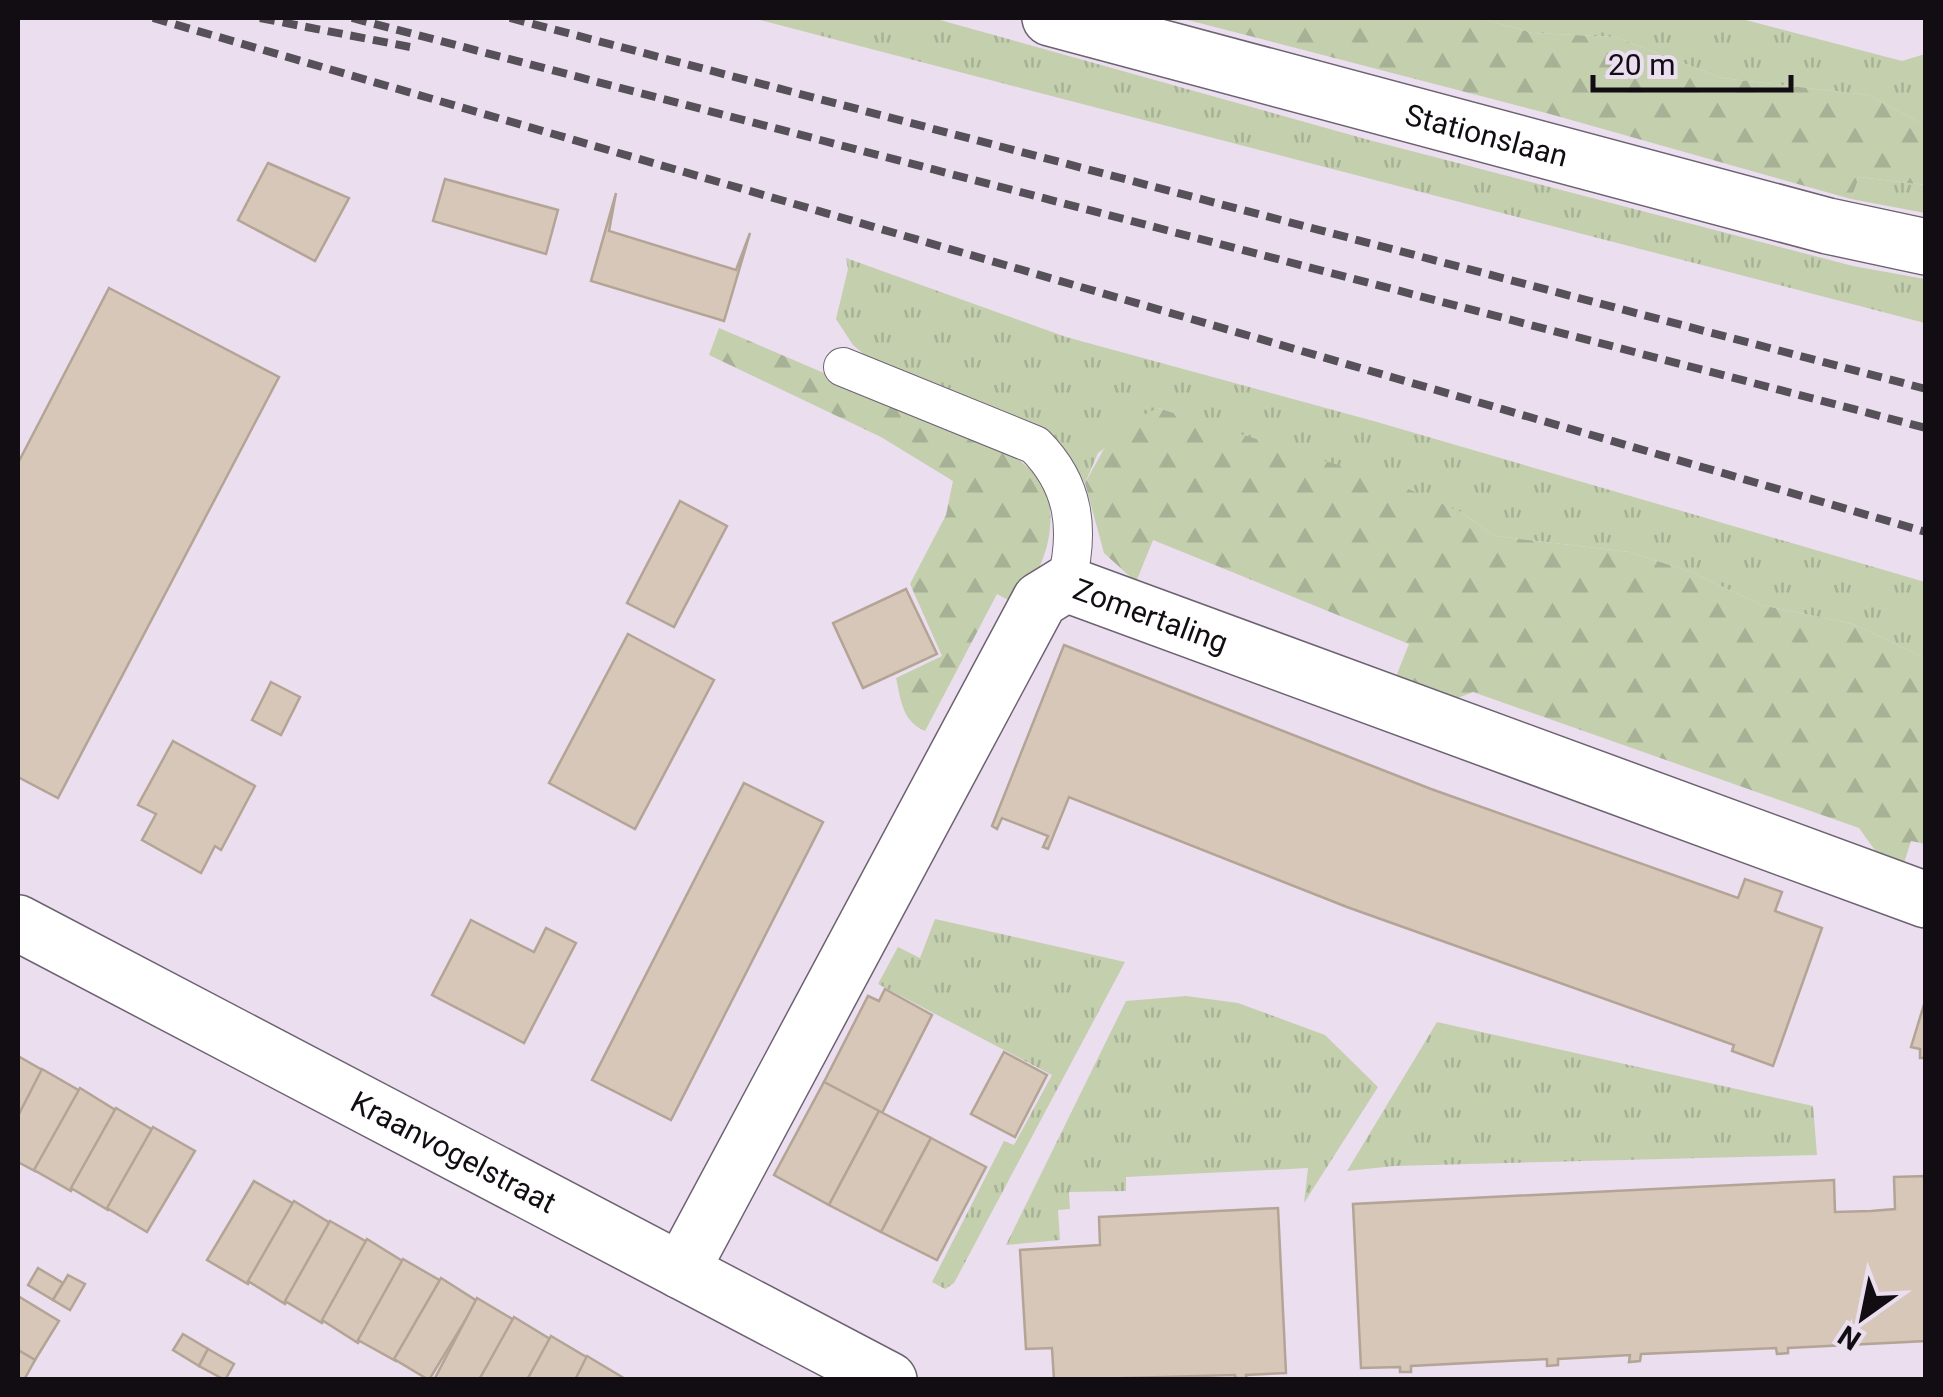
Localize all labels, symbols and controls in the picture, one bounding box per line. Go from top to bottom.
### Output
scale bar [1593,30,1790,92]
text: 20 m [1608,47,1675,82]
street label: Stationslaan [1402,96,1572,173]
street label: Zomertaling [1069,571,1233,660]
street label: Kraanvogelstraat [345,1083,562,1220]
north arrow [1813,1267,1913,1367]
text: N [1832,1318,1867,1357]

